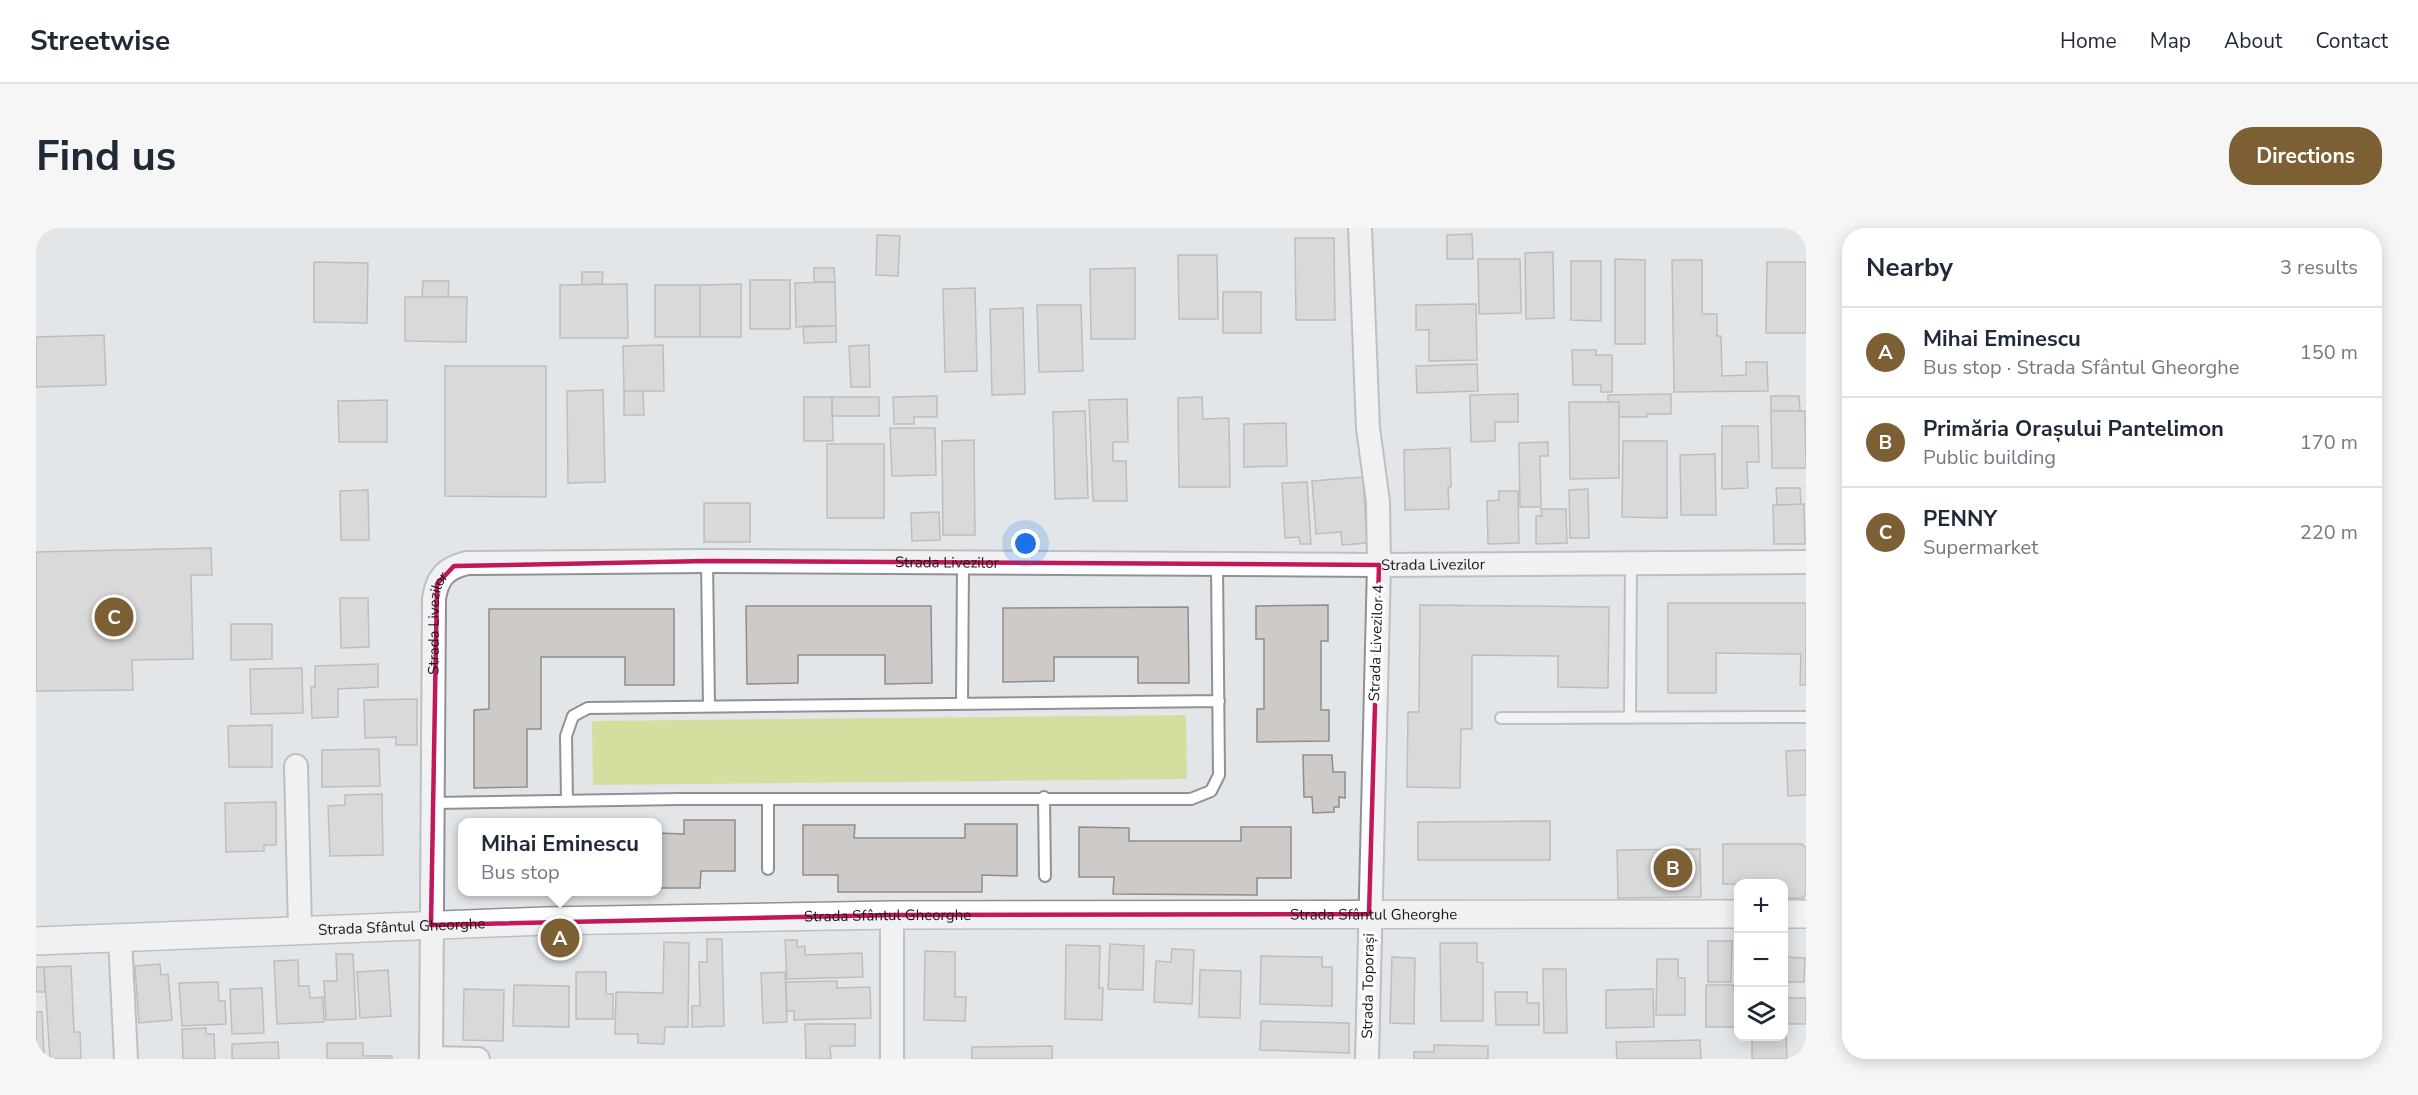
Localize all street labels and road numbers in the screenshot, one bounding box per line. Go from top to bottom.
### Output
street label: Strada Livezilor [895,552,1000,573]
street label: Strada Livezilor [1381,554,1486,575]
street label: Strada Livezilor [424,567,453,675]
street label: Strada Livezilor 4 [1364,584,1388,702]
street label: Strada Sfântul Gheorghe [1290,904,1457,925]
street label: Strada Sfântul Gheorghe [804,905,971,927]
street label: Strada Sfântul Gheorghe [318,913,486,940]
street label: Strada Toporași [1357,933,1379,1039]

